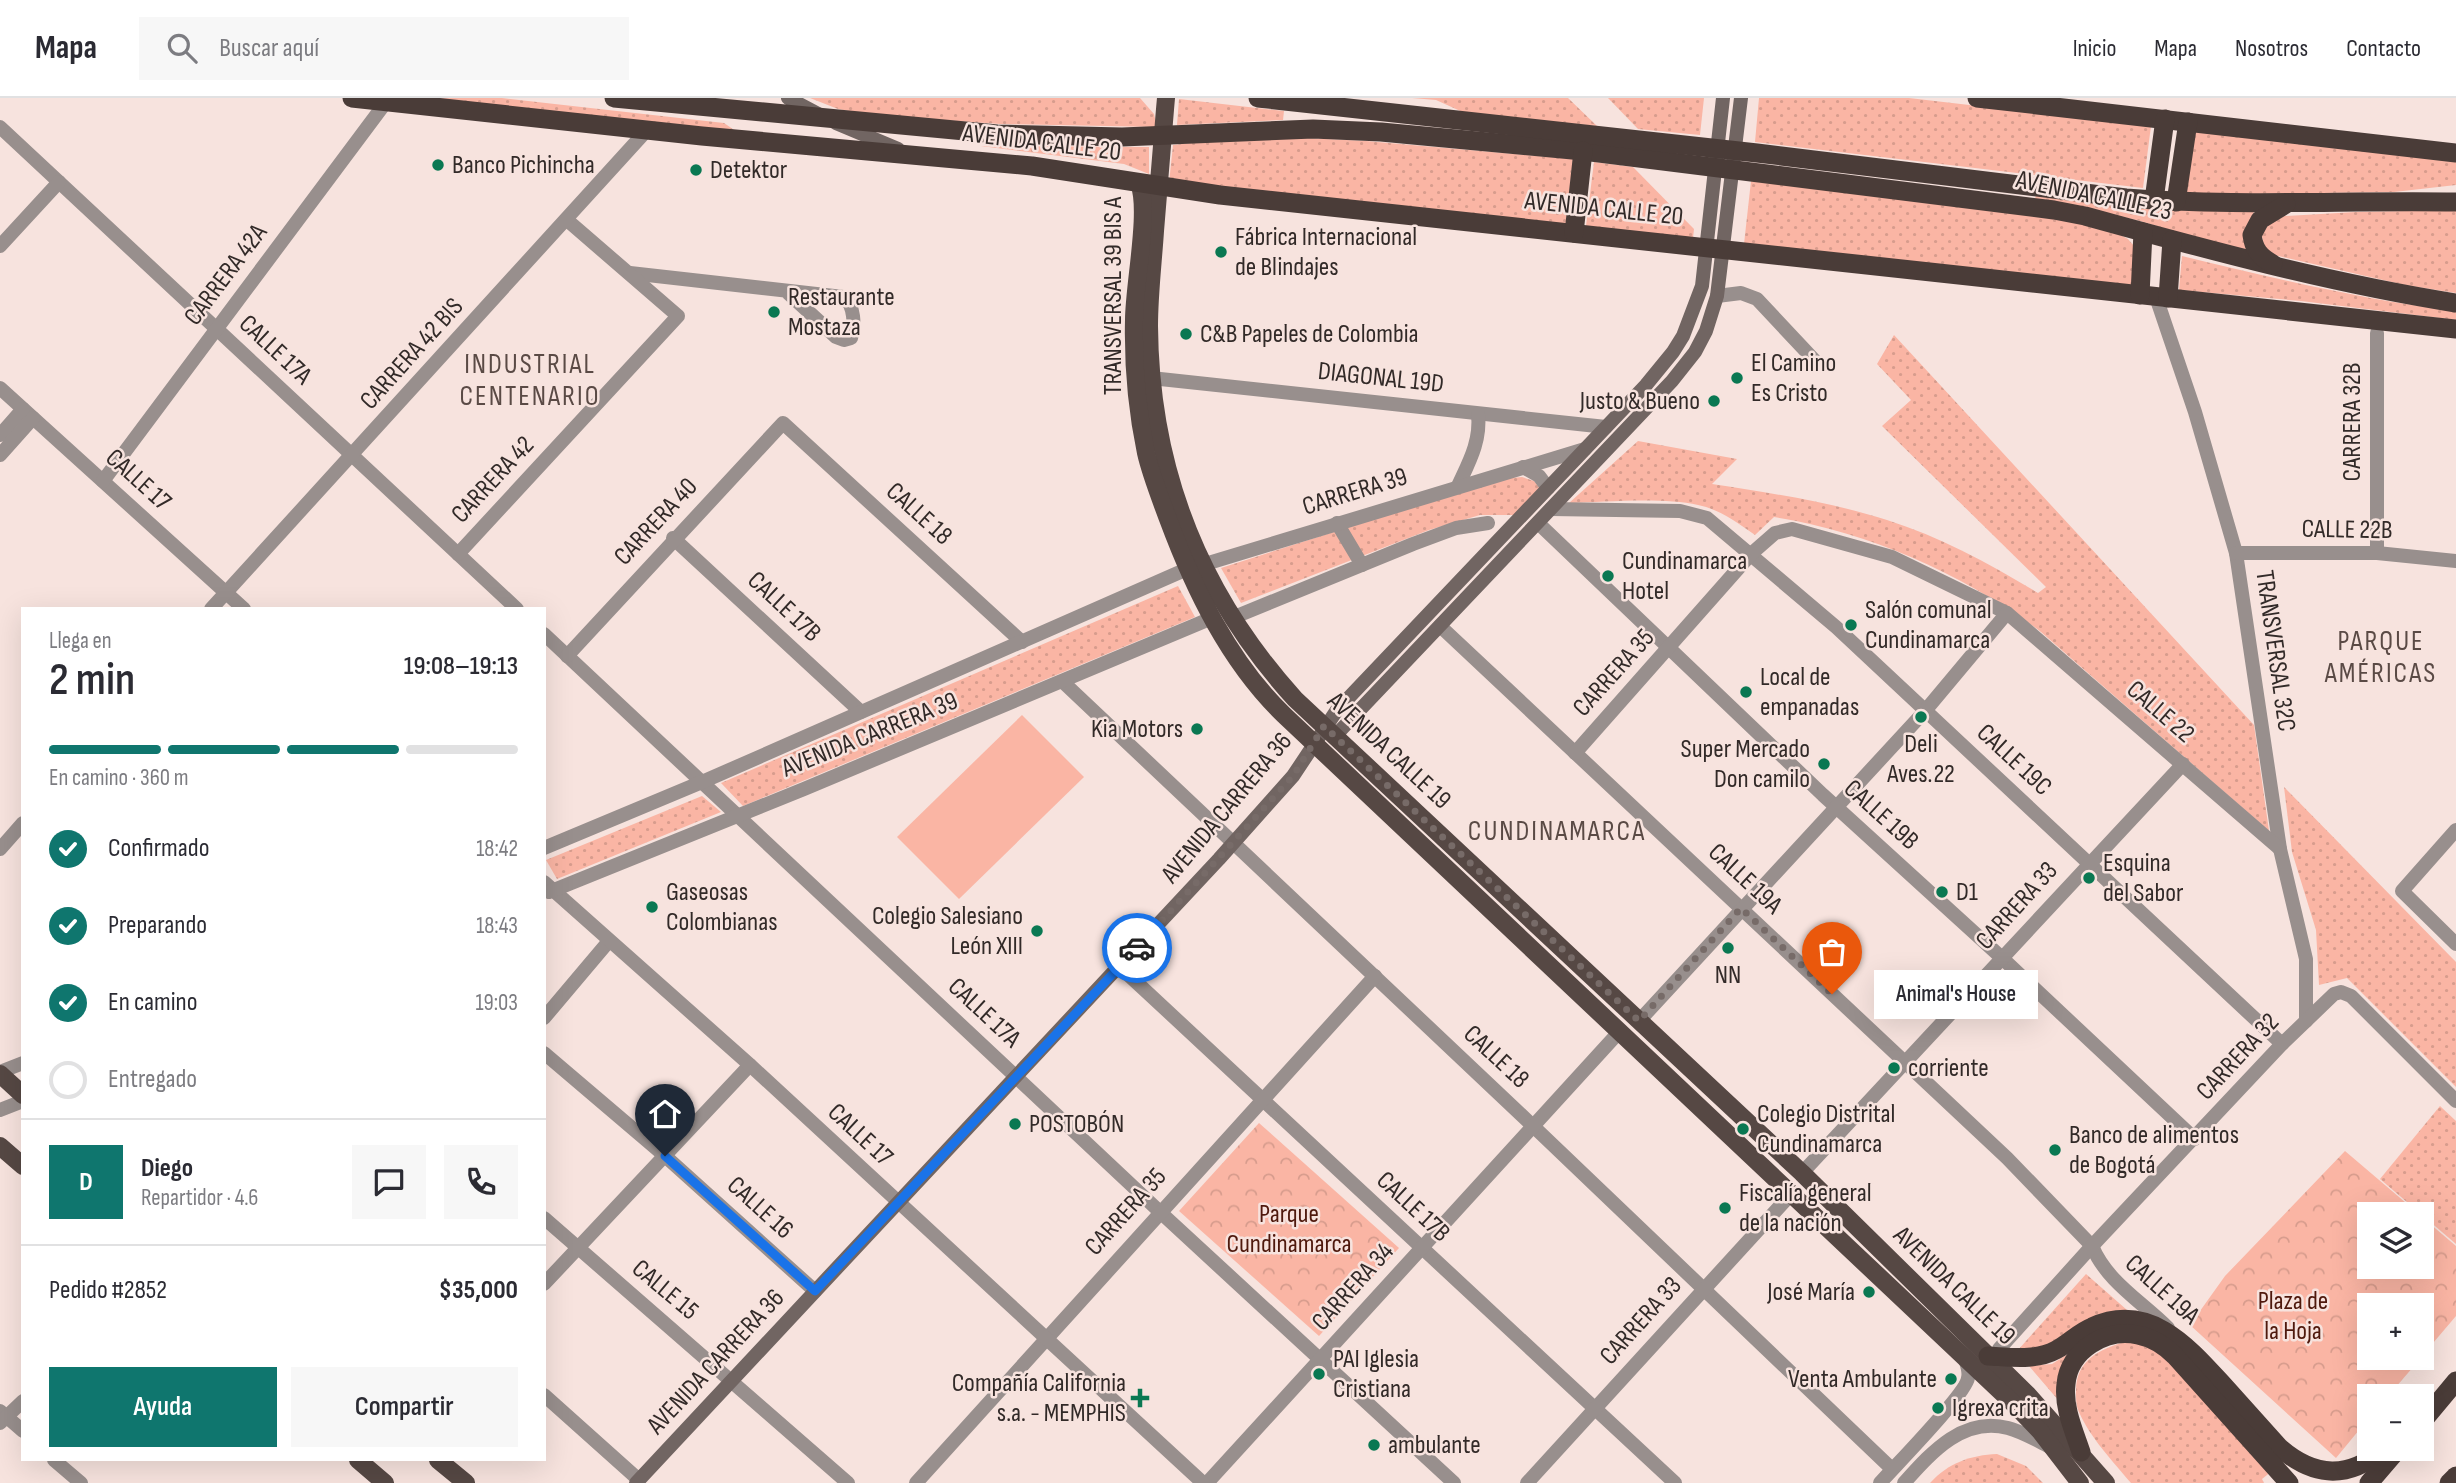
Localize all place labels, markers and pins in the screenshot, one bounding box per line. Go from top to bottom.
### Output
place label: Banco Pichincha [452,150,595,181]
place label: Detektor [710,155,788,186]
marker: Banco Pichincha [430,157,446,173]
marker: Detektor [688,162,704,178]
place label: Fábrica Internacional de Blindajes [1235,222,1417,283]
marker: Fábrica Internacional de Blindajes [1213,244,1229,260]
place label: Restaurante Mostaza [788,282,895,343]
marker: Restaurante Mostaza [766,304,782,320]
place label: C&B Papeles de Colombia [1200,319,1419,350]
marker: C&B Papeles de Colombia [1178,326,1194,342]
place label: El Camino Es Cristo [1751,348,1836,409]
marker: El Camino Es Cristo [1729,370,1745,386]
place label: Justo & Bueno [1579,386,1700,417]
marker: Justo & Bueno [1706,393,1722,409]
place label: Cundinamarca Hotel [1622,546,1747,607]
marker: Cundinamarca Hotel [1600,568,1616,584]
place label: Salón comunal Cundinamarca [1865,595,1992,656]
marker: Salón comunal Cundinamarca [1843,617,1859,633]
place label: Local de empanadas [1760,662,1859,723]
marker: Local de empanadas [1738,684,1754,700]
marker: Deli Aves.22 [1913,709,1929,725]
place label: Kia Motors [1091,714,1183,745]
marker: Kia Motors [1189,721,1205,737]
place label: Deli Aves.22 [1886,729,1955,790]
place label: Super Mercado Don camilo [1681,734,1810,795]
marker: Super Mercado Don camilo [1816,756,1832,772]
place label: Esquina del Sabor [2103,848,2184,909]
marker: Esquina del Sabor [2081,870,2097,886]
place label: Gaseosas Colombianas [666,877,778,938]
place label: D1 [1956,877,1978,908]
marker: D1 [1934,884,1950,900]
marker: Gaseosas Colombianas [644,899,660,915]
place label: Colegio Salesiano León XIII [872,901,1023,962]
pin [1802,922,1862,994]
marker: Colegio Salesiano León XIII [1029,923,1045,939]
marker: NN [1720,940,1736,956]
place label: NN [1715,960,1741,991]
callout: Animal's House [1874,970,2038,1018]
place label: corriente [1908,1053,1989,1084]
marker: corriente [1886,1060,1902,1076]
pin [635,1084,695,1156]
place label: Colegio Distrital Cundinamarca [1757,1099,1895,1160]
place label: POSTOBÓN [1029,1109,1124,1140]
marker: POSTOBÓN [1007,1116,1023,1132]
place label: Banco de alimentos de Bogotá [2069,1120,2239,1181]
marker: Colegio Distrital Cundinamarca [1735,1121,1751,1137]
marker: Banco de alimentos de Bogotá [2047,1142,2063,1158]
place label: Fiscalía general de la nación [1739,1178,1872,1239]
marker: Fiscalía general de la nación [1717,1200,1733,1216]
place label: José María [1766,1277,1855,1308]
marker: José María [1861,1284,1877,1300]
place label: PAI Iglesia Cristiana [1333,1344,1419,1405]
place label: Venta Ambulante [1788,1364,1937,1395]
marker: PAI Iglesia Cristiana [1311,1366,1327,1382]
place label: Compañía California s.a. - MEMPHIS [952,1368,1126,1429]
marker: Venta Ambulante [1943,1371,1959,1387]
marker: Compañía California s.a. - MEMPHIS [1132,1390,1148,1406]
place label: Igrexa crita [1952,1393,2049,1424]
marker: Igrexa crita [1930,1400,1946,1416]
place label: ambulante [1388,1430,1481,1461]
marker: ambulante [1366,1437,1382,1453]

